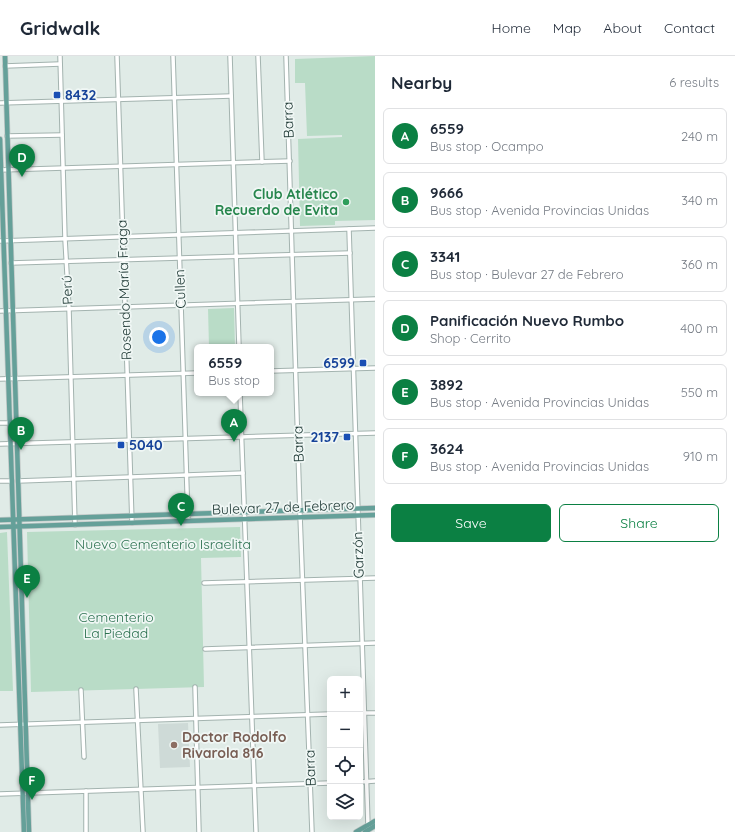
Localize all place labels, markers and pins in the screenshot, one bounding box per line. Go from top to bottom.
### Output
place label: 8432 [65,86,96,104]
marker: 8432 [52,90,62,100]
pin: D [9,144,35,177]
place label: Club Atlético Recuerdo de Evita [215,185,338,219]
marker: Club Atlético Recuerdo de Evita [341,197,351,207]
place label: 6599 [323,354,355,372]
marker: 6599 [358,358,368,368]
pin: A [221,409,247,442]
pin: B [8,417,34,450]
place label: 2137 [310,428,339,446]
marker: 2137 [342,432,352,442]
place label: 5040 [129,436,163,454]
marker: 5040 [116,440,126,450]
pin: C [168,493,194,526]
pin: E [14,565,40,598]
place label: Doctor Rodolfo Rivarola 816 [182,728,287,762]
marker: Doctor Rodolfo Rivarola 816 [169,740,179,750]
pin: F [19,767,45,800]

